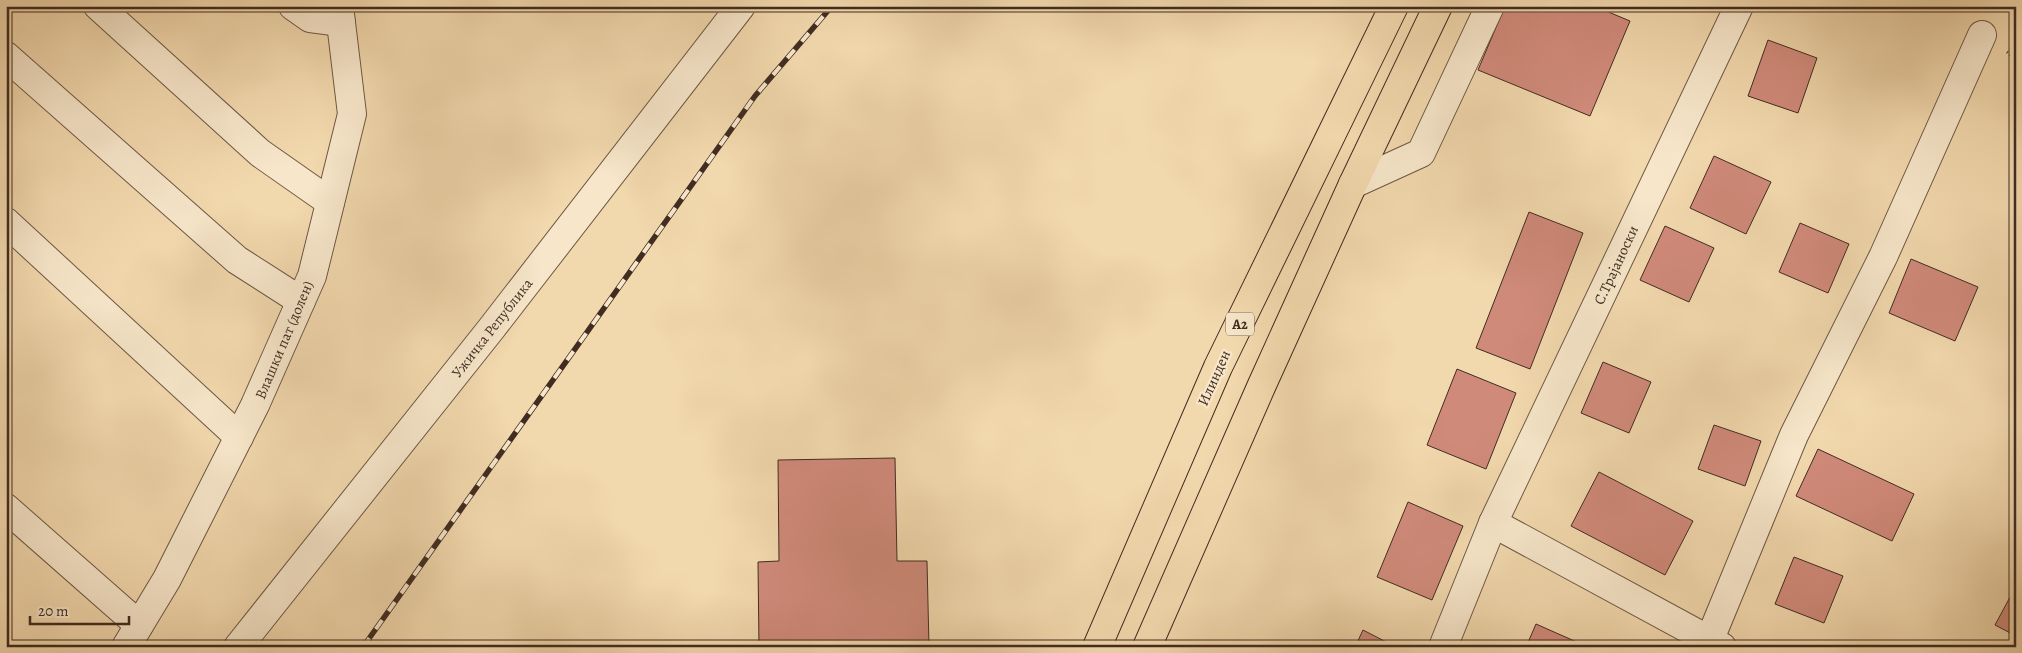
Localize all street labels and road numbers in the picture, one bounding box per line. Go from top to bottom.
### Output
street label: С.Трајаноски [1589,222,1643,308]
street label: Ужичка Република [447,274,537,382]
street label: Влашки пат (долен) [250,278,318,402]
road number: A2 [1226,312,1254,336]
street label: Илинден [1193,347,1235,409]

